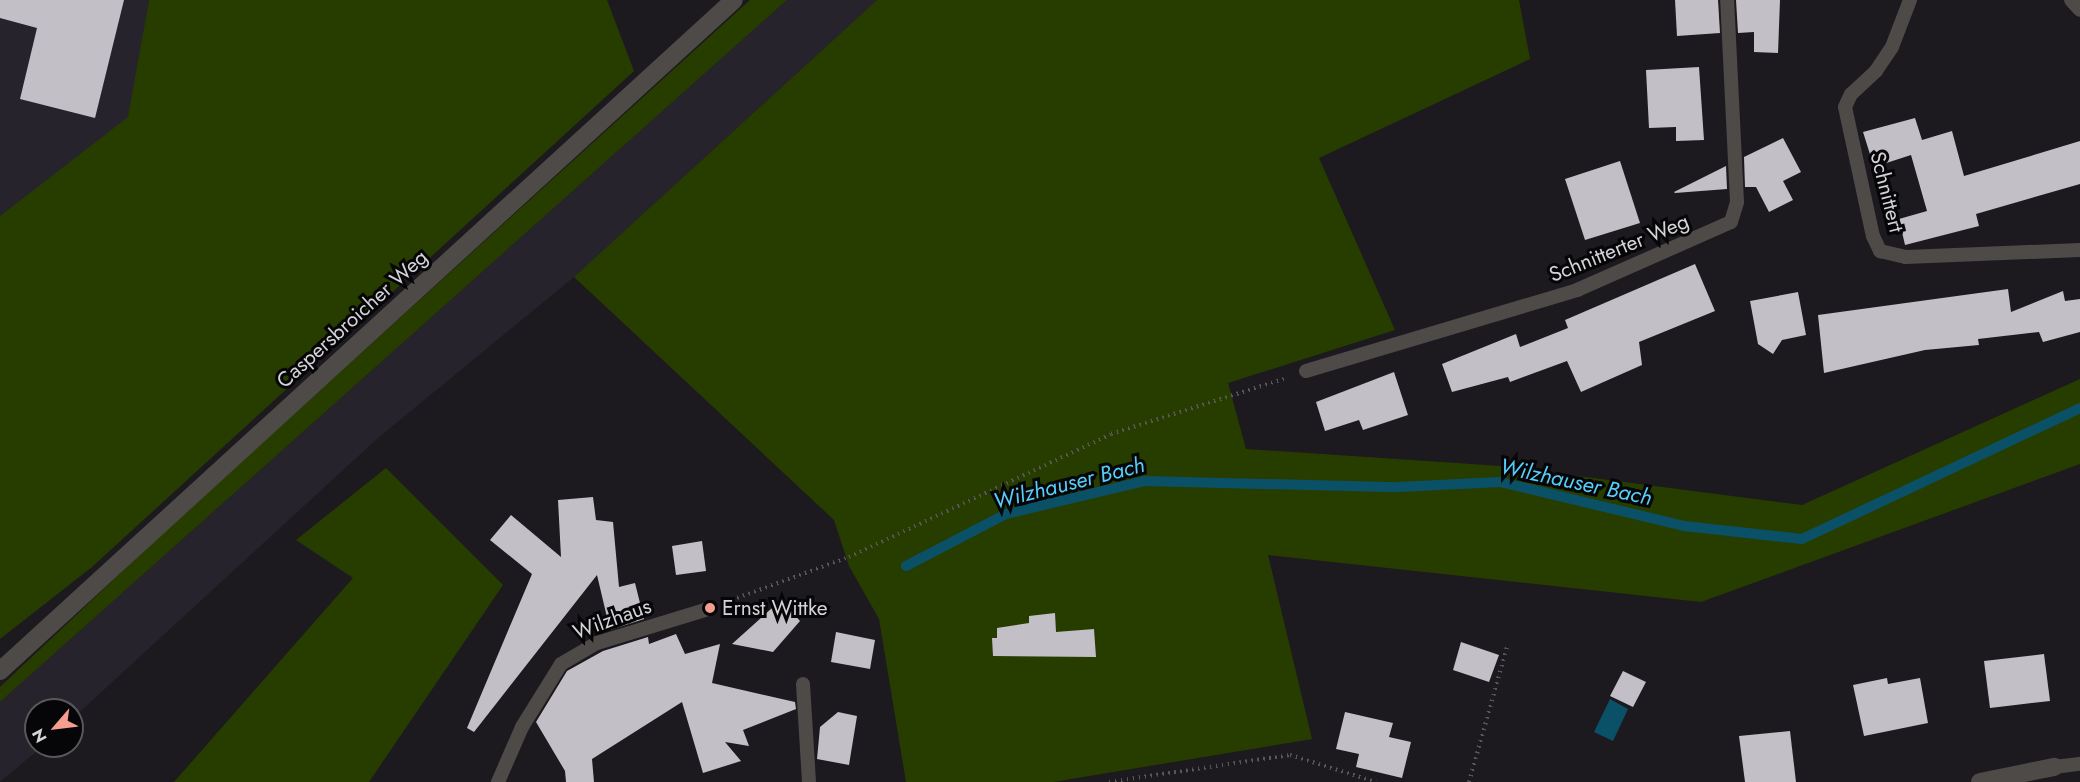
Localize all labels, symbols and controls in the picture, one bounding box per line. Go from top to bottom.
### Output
street label: Schnittert [1865,149,1909,235]
street label: Schnitterter Weg [1545,209,1693,287]
street label: Caspersbroicher Weg [271,245,433,393]
water label: Wilzhauser Bach [991,451,1147,515]
water label: Wilzhauser Bach [1497,453,1655,511]
street label: Wilzhaus [569,593,655,645]
place label: Ernst Wittke [722,595,828,621]
marker: Ernst Wittke [703,601,717,615]
north arrow [24,698,84,758]
text: N [26,725,53,747]

